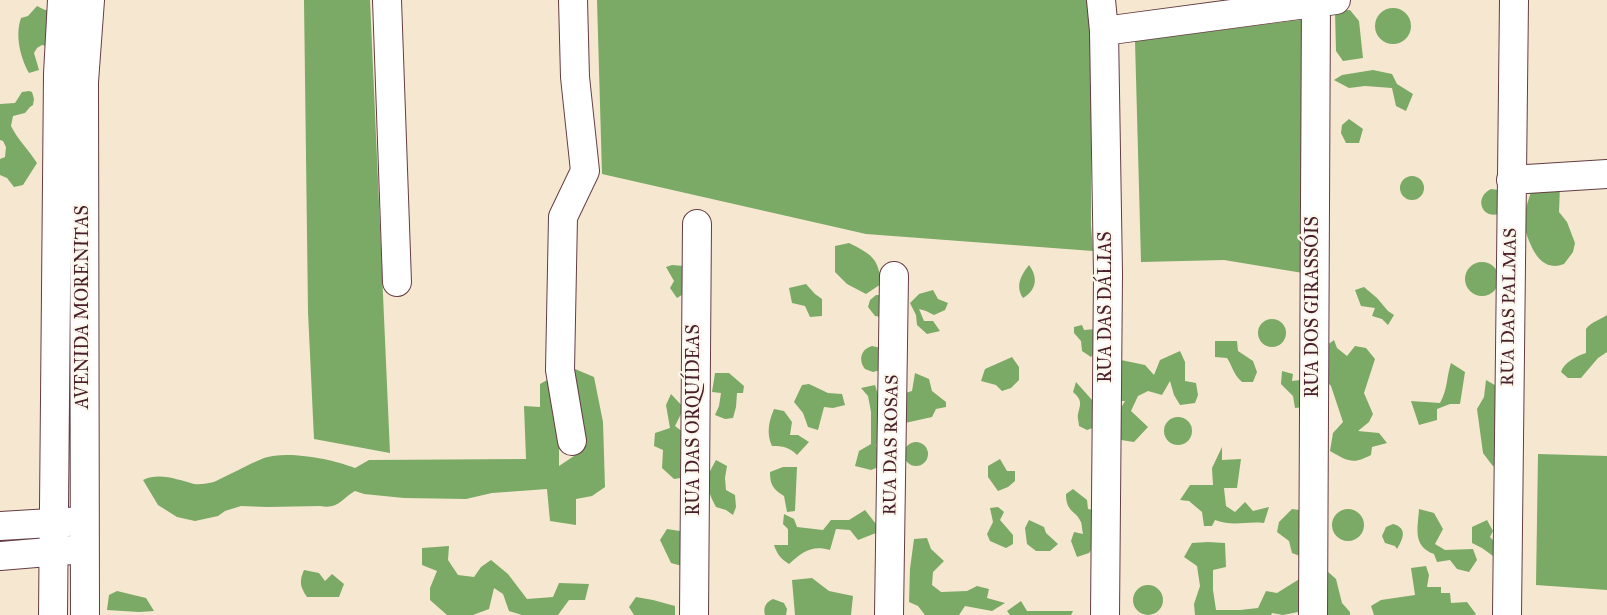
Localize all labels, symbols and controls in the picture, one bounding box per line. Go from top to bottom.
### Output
street label: AVENIDA MORENITAS [73,205,95,409]
street label: RUA DOS GIRASSÓIS [1303,216,1325,398]
street label: RUA DAS PALMAS [1498,228,1522,386]
street label: RUA DAS DÁLIAS [1096,231,1118,383]
street label: RUA DAS ORQUÍDEAS [684,324,706,516]
street label: RUA DAS ROSAS [880,374,904,516]

